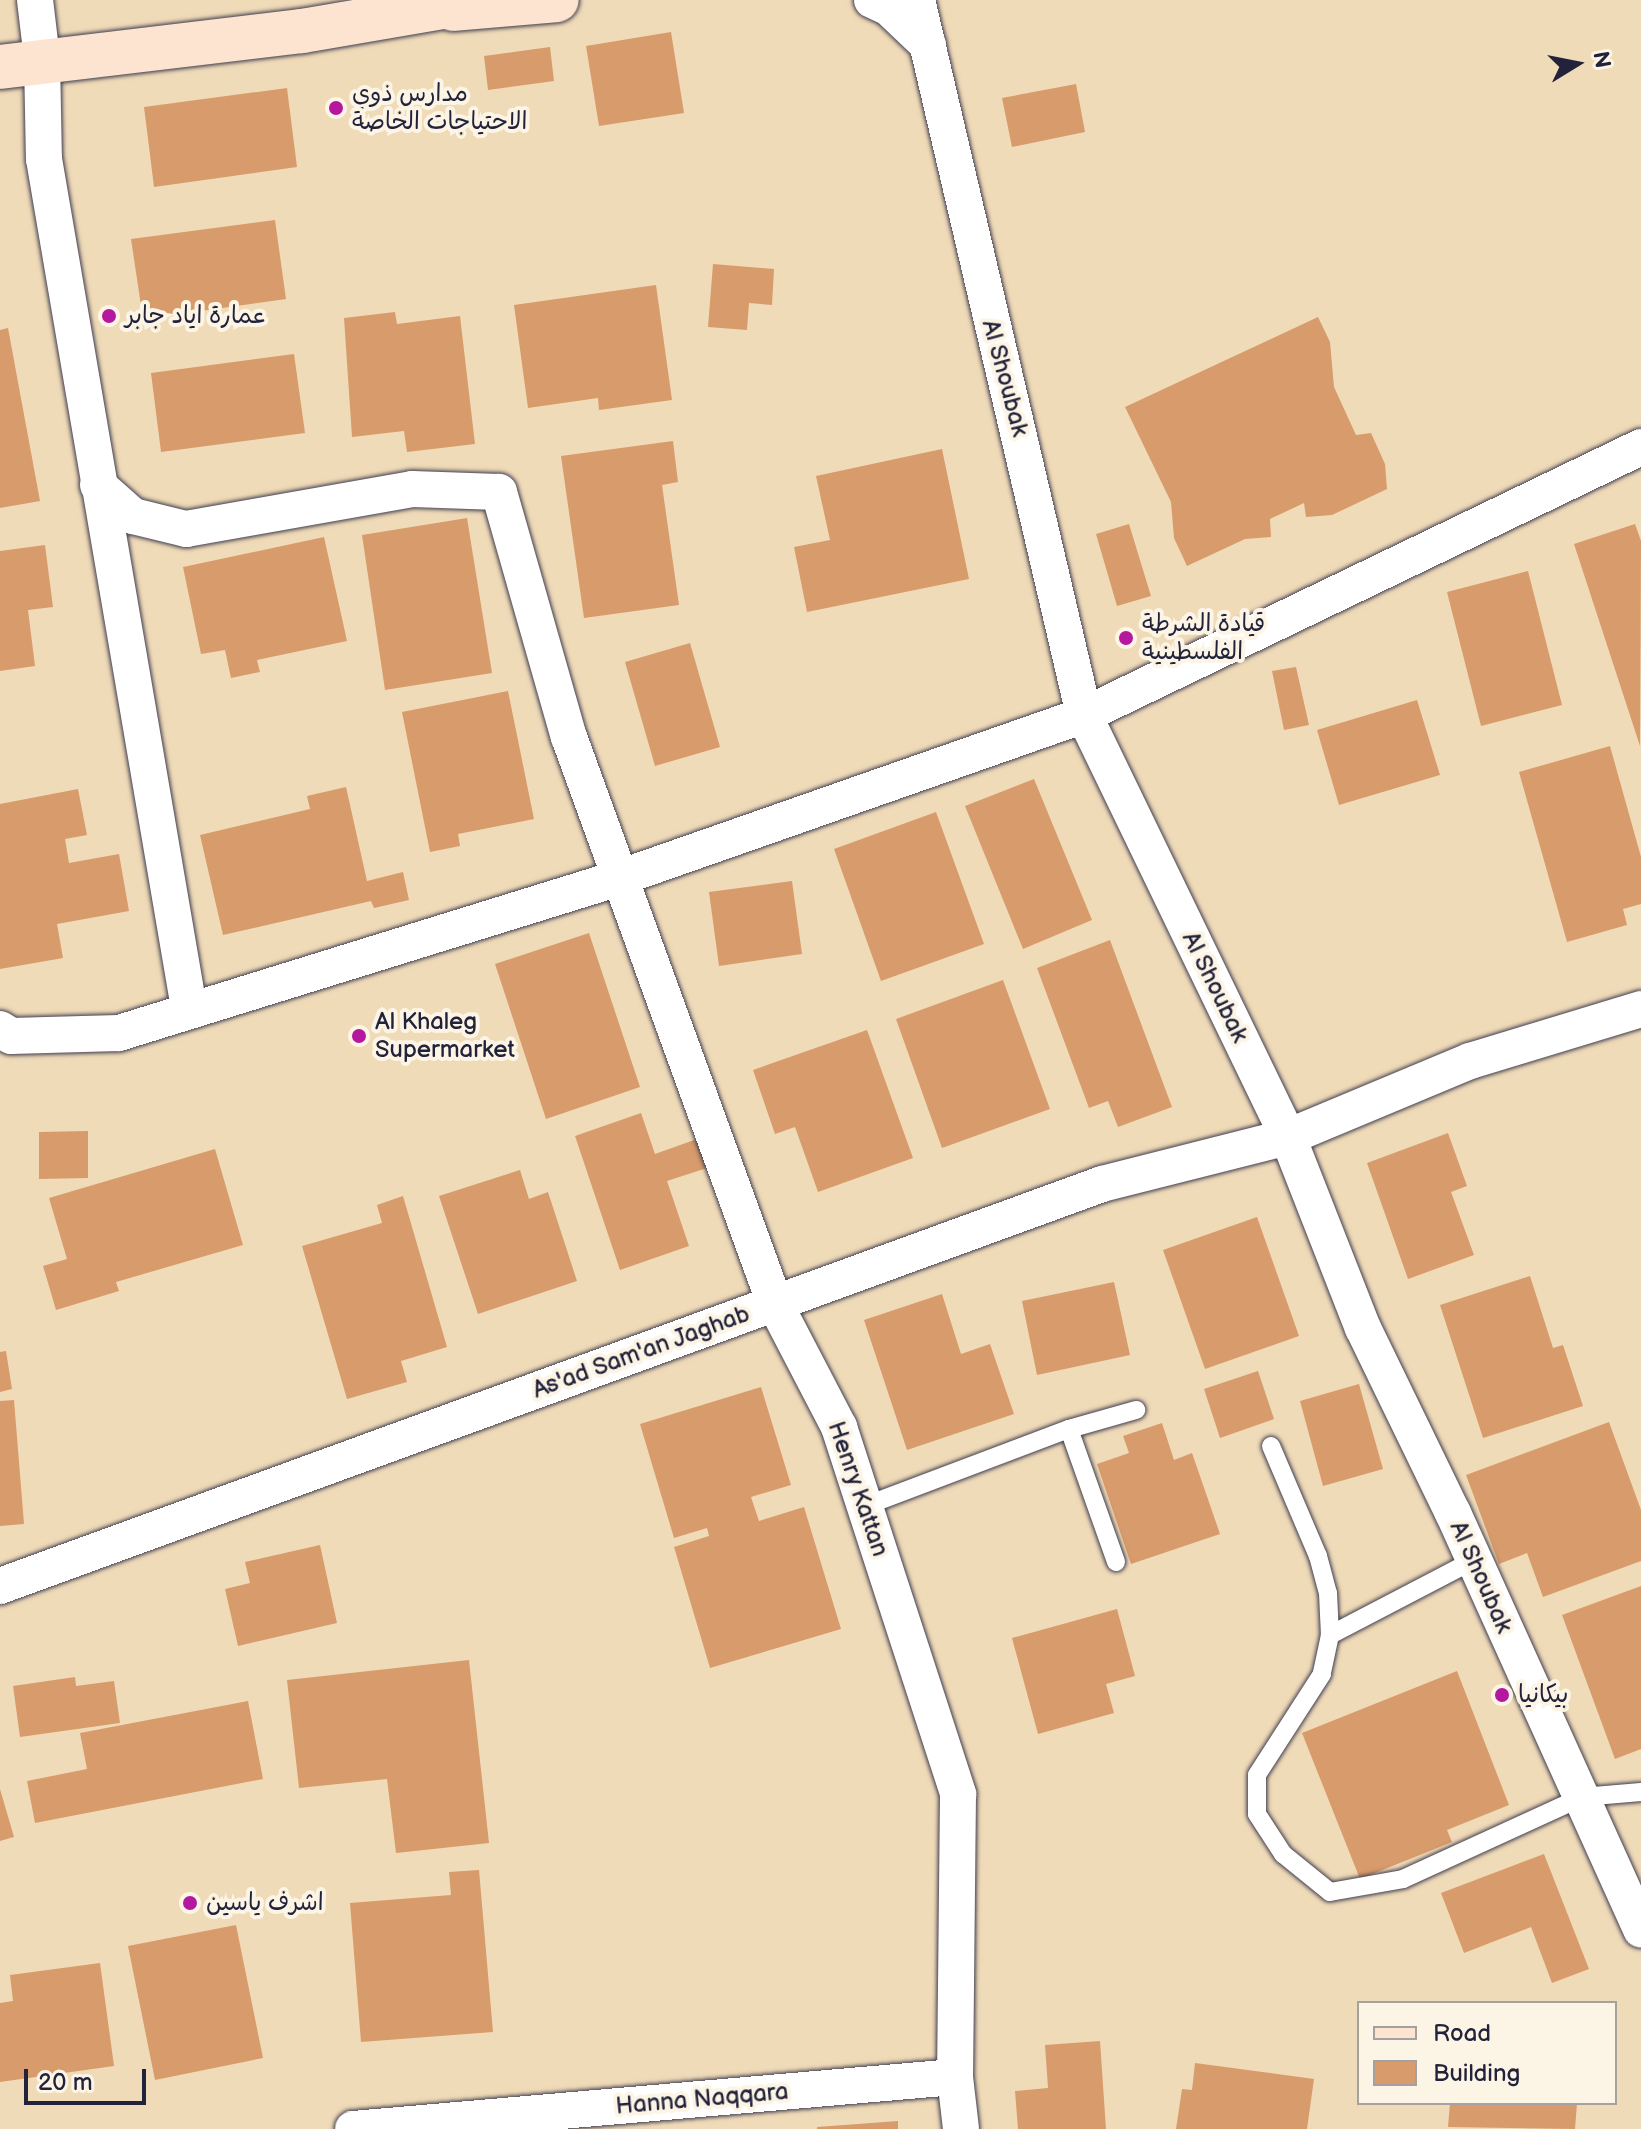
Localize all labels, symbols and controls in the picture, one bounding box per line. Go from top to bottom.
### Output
north arrow [1537,24,1617,104]
text: N [1586,49,1616,70]
place label: مدارس ذوي الاحتياجات الخاصة [352,80,527,136]
marker: مدارس ذوي الاحتياجات الخاصة [327,99,345,117]
place label: عمارة اياد جابر [125,302,267,330]
marker: عمارة اياد جابر [100,307,118,325]
street label: Al Shoubak [976,316,1034,440]
place label: قيادة الشرطة الفلسطينية [1142,610,1265,666]
marker: قيادة الشرطة الفلسطينية [1117,629,1135,647]
street label: Al Shoubak [1176,927,1254,1047]
place label: Al Khaleg Supermarket [375,1008,515,1064]
marker: Al Khaleg Supermarket [350,1027,368,1045]
street label: As'ad Sam'an Jaghab [528,1299,754,1405]
street label: Henry Kattan [821,1417,895,1561]
street label: Al Shoubak [1443,1516,1519,1638]
place label: بيكانيا [1518,1681,1569,1709]
marker: بيكانيا [1493,1686,1511,1704]
place label: اشرف ياسين [206,1889,324,1917]
marker: اشرف ياسين [181,1894,199,1912]
legend [1357,2001,1617,2105]
text: Road [1433,2019,1491,2048]
scale bar [28,2053,150,2103]
text: Building [1433,2059,1520,2088]
text: 20 m [38,2068,93,2097]
street label: Hanna Naqqara [614,2077,790,2121]

